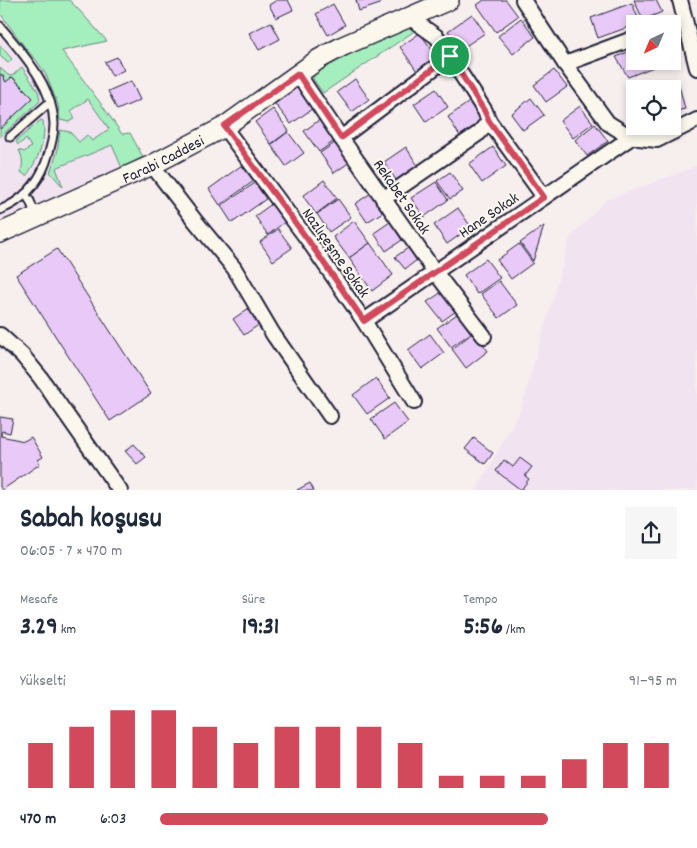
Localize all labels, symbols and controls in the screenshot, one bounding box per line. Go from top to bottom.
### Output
north arrow [626,15,681,70]
map controls [626,15,681,135]
pin [429,35,471,77]
icon: arrive [436,42,464,70]
button: locate [626,80,681,135]
street label: Farabi Caddesi [119,130,209,191]
street label: Rekabet Sokak [367,155,435,240]
street label: Hane Sokak [455,187,524,245]
street label: Nazlıçeşme Sokak [295,204,375,303]
text: Sabah koşusu [20,501,162,541]
button: share [625,507,677,559]
text: 06:05 · 7 × 470 m [20,540,122,563]
text: Mesafe [20,590,58,610]
text: Süre [242,590,265,610]
text: Tempo [463,590,497,610]
text: 3.29 [20,610,58,646]
text: 19:31 [242,610,279,646]
text: 5:56 [463,610,503,646]
text: km [58,620,76,640]
text: /km [503,620,525,640]
text: Yükselti [20,670,66,693]
text: 91–95 m [629,670,677,693]
text: 470 m [20,808,56,831]
text: 6:03 [100,808,126,831]

